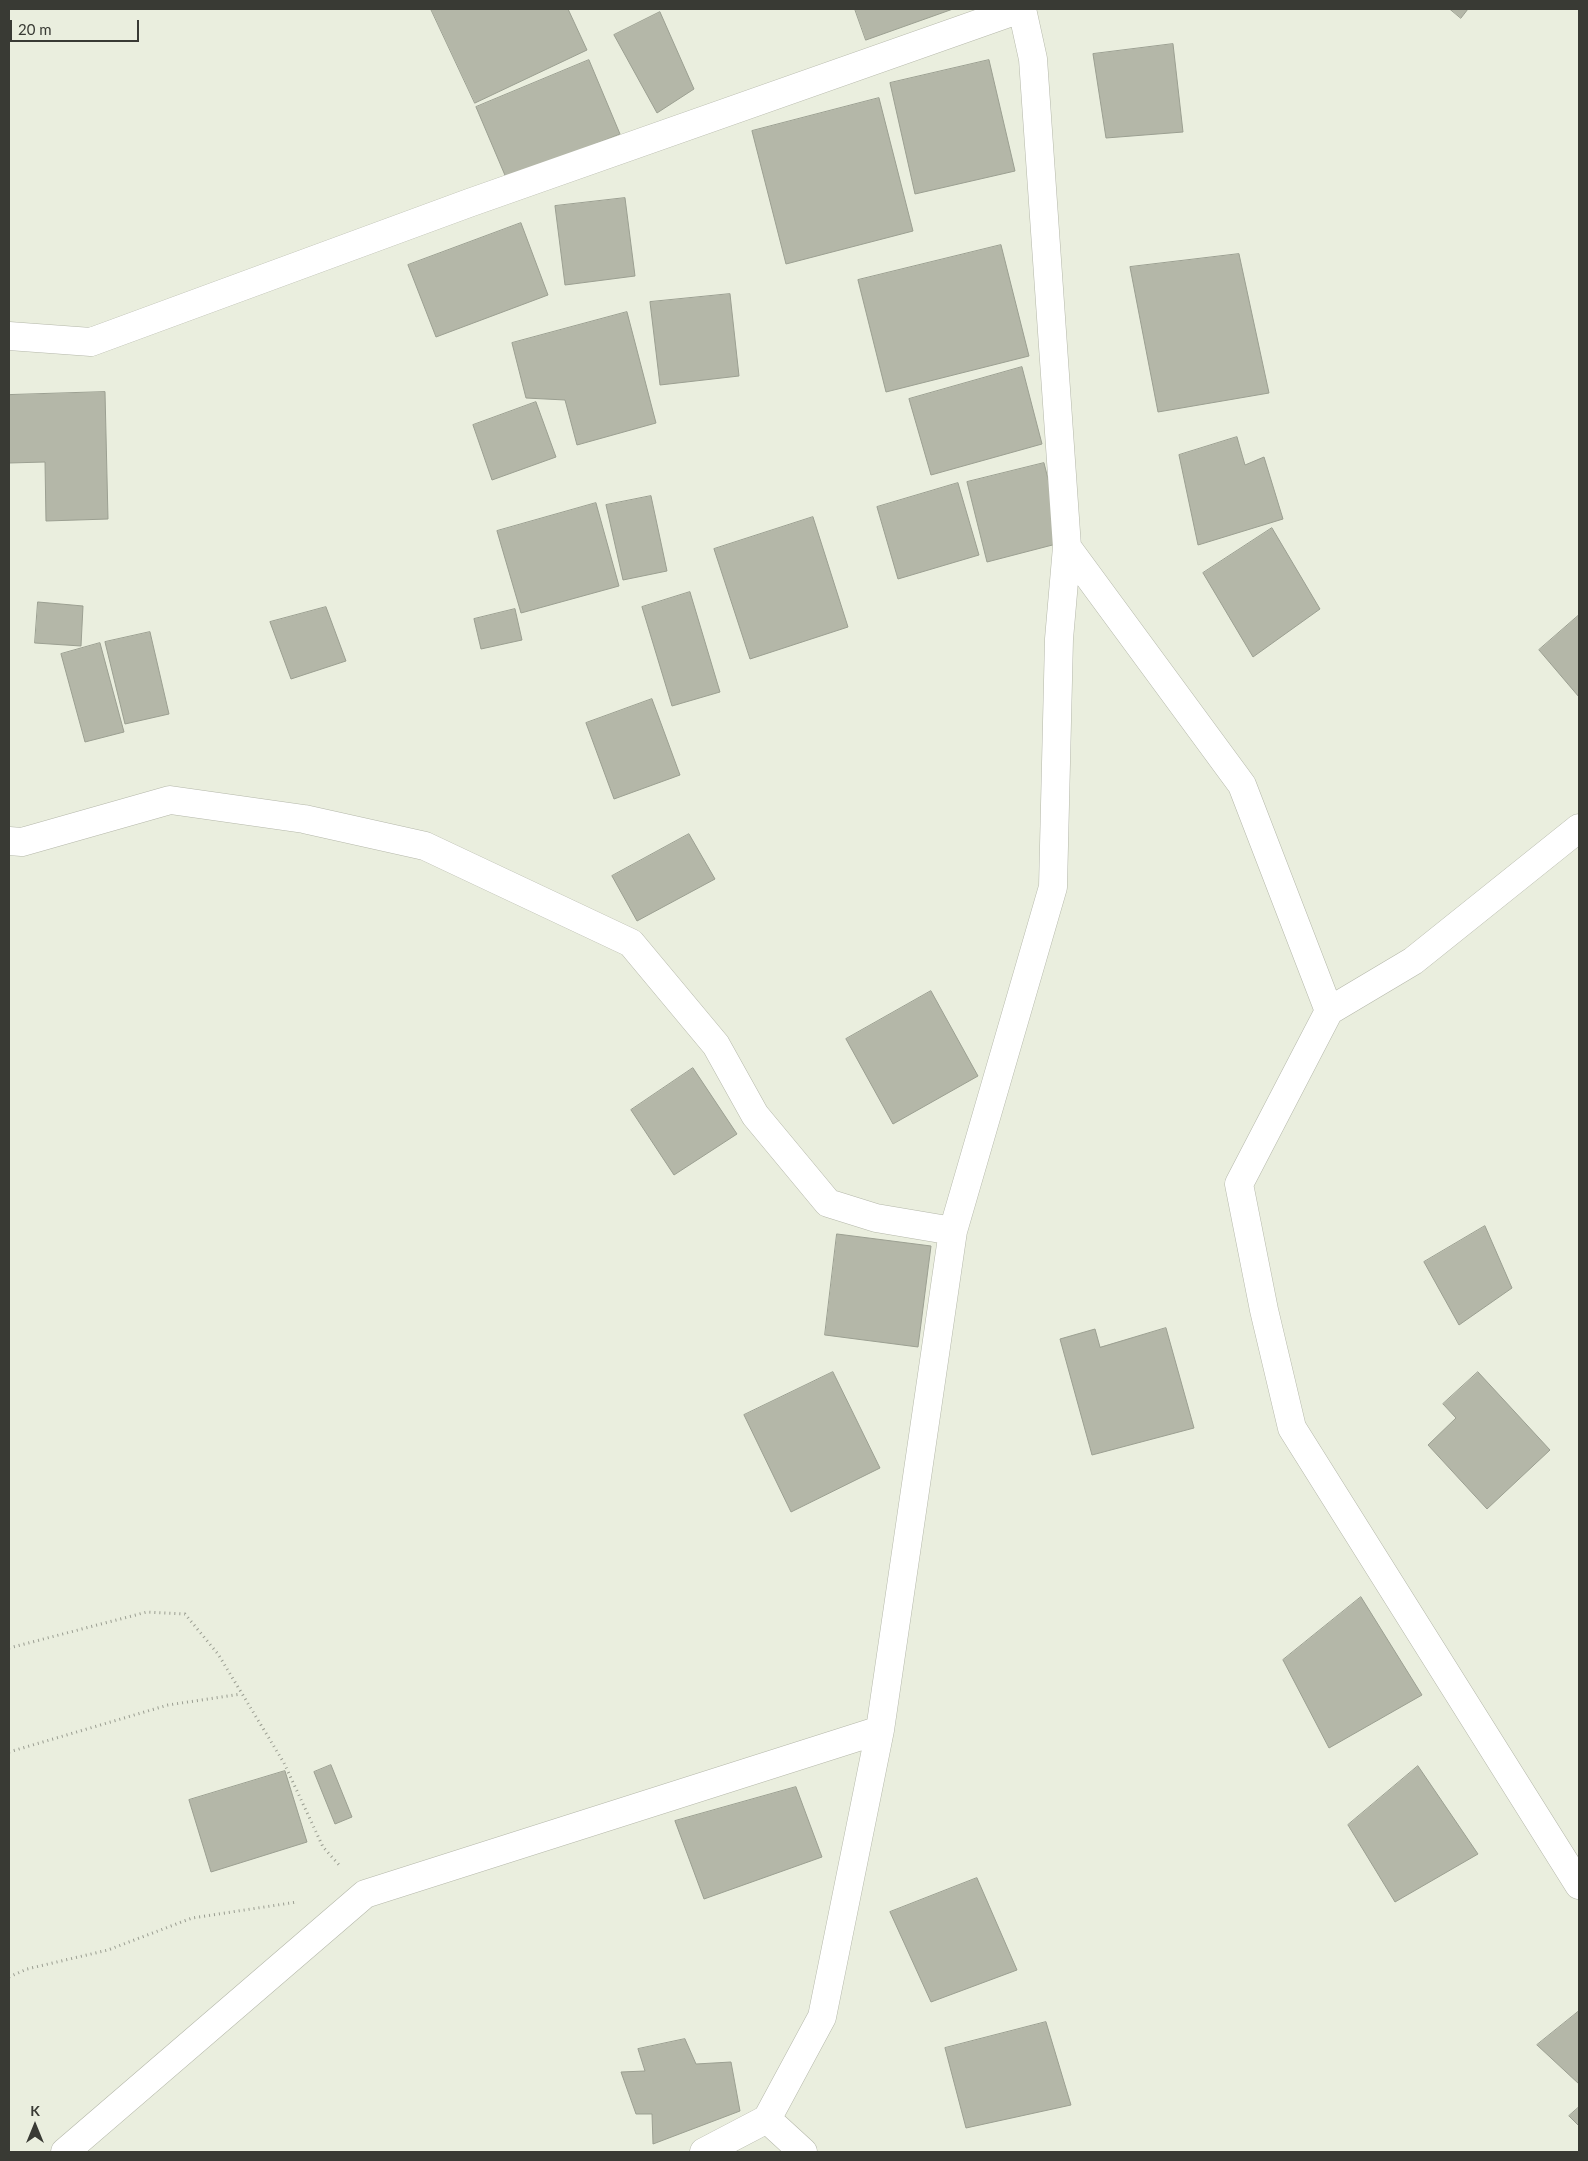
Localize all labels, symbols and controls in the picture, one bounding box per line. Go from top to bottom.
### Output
scale bar [12,10,141,42]
text: 20 m [18,20,52,38]
north arrow [10,2101,60,2151]
text: K [30,2102,40,2119]

